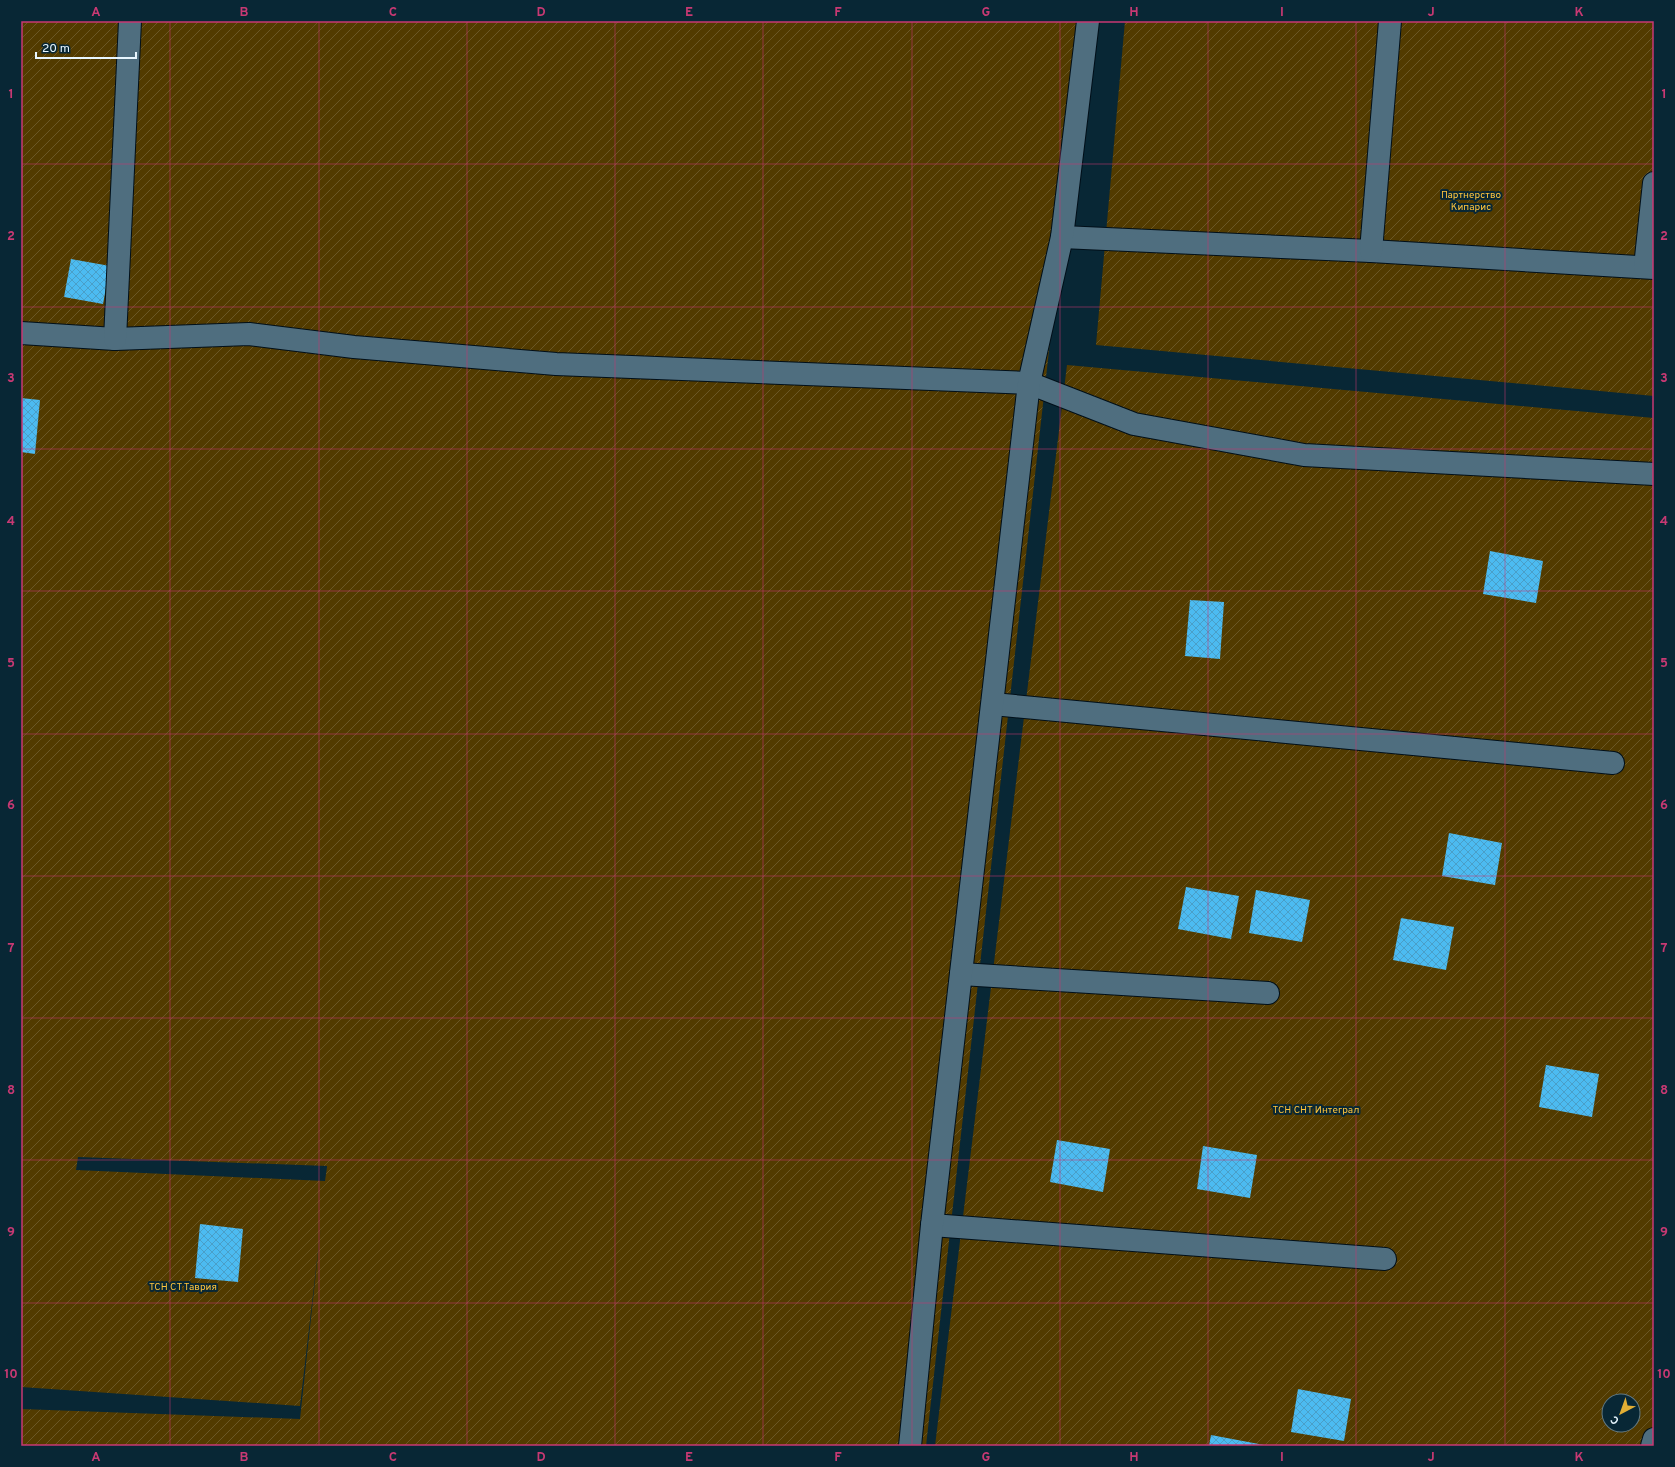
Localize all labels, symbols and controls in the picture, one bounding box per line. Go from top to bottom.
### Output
text: A [91,5,101,21]
text: B [240,5,249,21]
text: C [389,5,397,21]
text: D [536,5,546,21]
text: E [685,5,693,21]
text: F [834,5,842,21]
text: G [982,5,991,21]
text: H [1129,5,1139,21]
text: I [1280,5,1284,21]
text: J [1427,5,1435,21]
text: K [1574,5,1584,21]
scale bar [36,34,136,60]
text: 20 m [42,41,70,57]
text: 1 [8,87,14,103]
text: 1 [1661,87,1667,103]
park label: Партнерство Кипарис [1441,189,1502,214]
text: 2 [7,229,15,245]
text: 2 [1660,229,1668,245]
text: 3 [7,371,15,387]
text: 3 [1660,371,1668,387]
text: 4 [7,514,15,530]
text: 4 [1660,514,1668,530]
text: 5 [7,656,15,672]
text: 5 [1660,656,1668,672]
text: 6 [7,798,15,814]
text: 6 [1660,798,1668,814]
text: 7 [8,941,15,957]
text: 7 [1661,941,1668,957]
text: 8 [7,1083,15,1099]
text: 8 [1660,1083,1668,1099]
park label: ТСН СНТ Интеграл [1273,1104,1359,1117]
text: 9 [7,1225,15,1241]
text: 9 [1660,1225,1668,1241]
park label: ТСН СТ Таврия [149,1281,217,1294]
text: 10 [4,1367,18,1383]
text: 10 [1657,1367,1671,1383]
north arrow [1601,1393,1641,1433]
text: С [1608,1412,1622,1427]
text: A [91,1450,101,1466]
text: B [240,1450,249,1466]
text: C [389,1450,397,1466]
text: D [536,1450,546,1466]
text: E [685,1450,693,1466]
text: F [834,1450,842,1466]
text: G [982,1450,991,1466]
text: H [1129,1450,1139,1466]
text: I [1280,1450,1284,1466]
text: J [1427,1450,1435,1466]
text: K [1574,1450,1584,1466]

